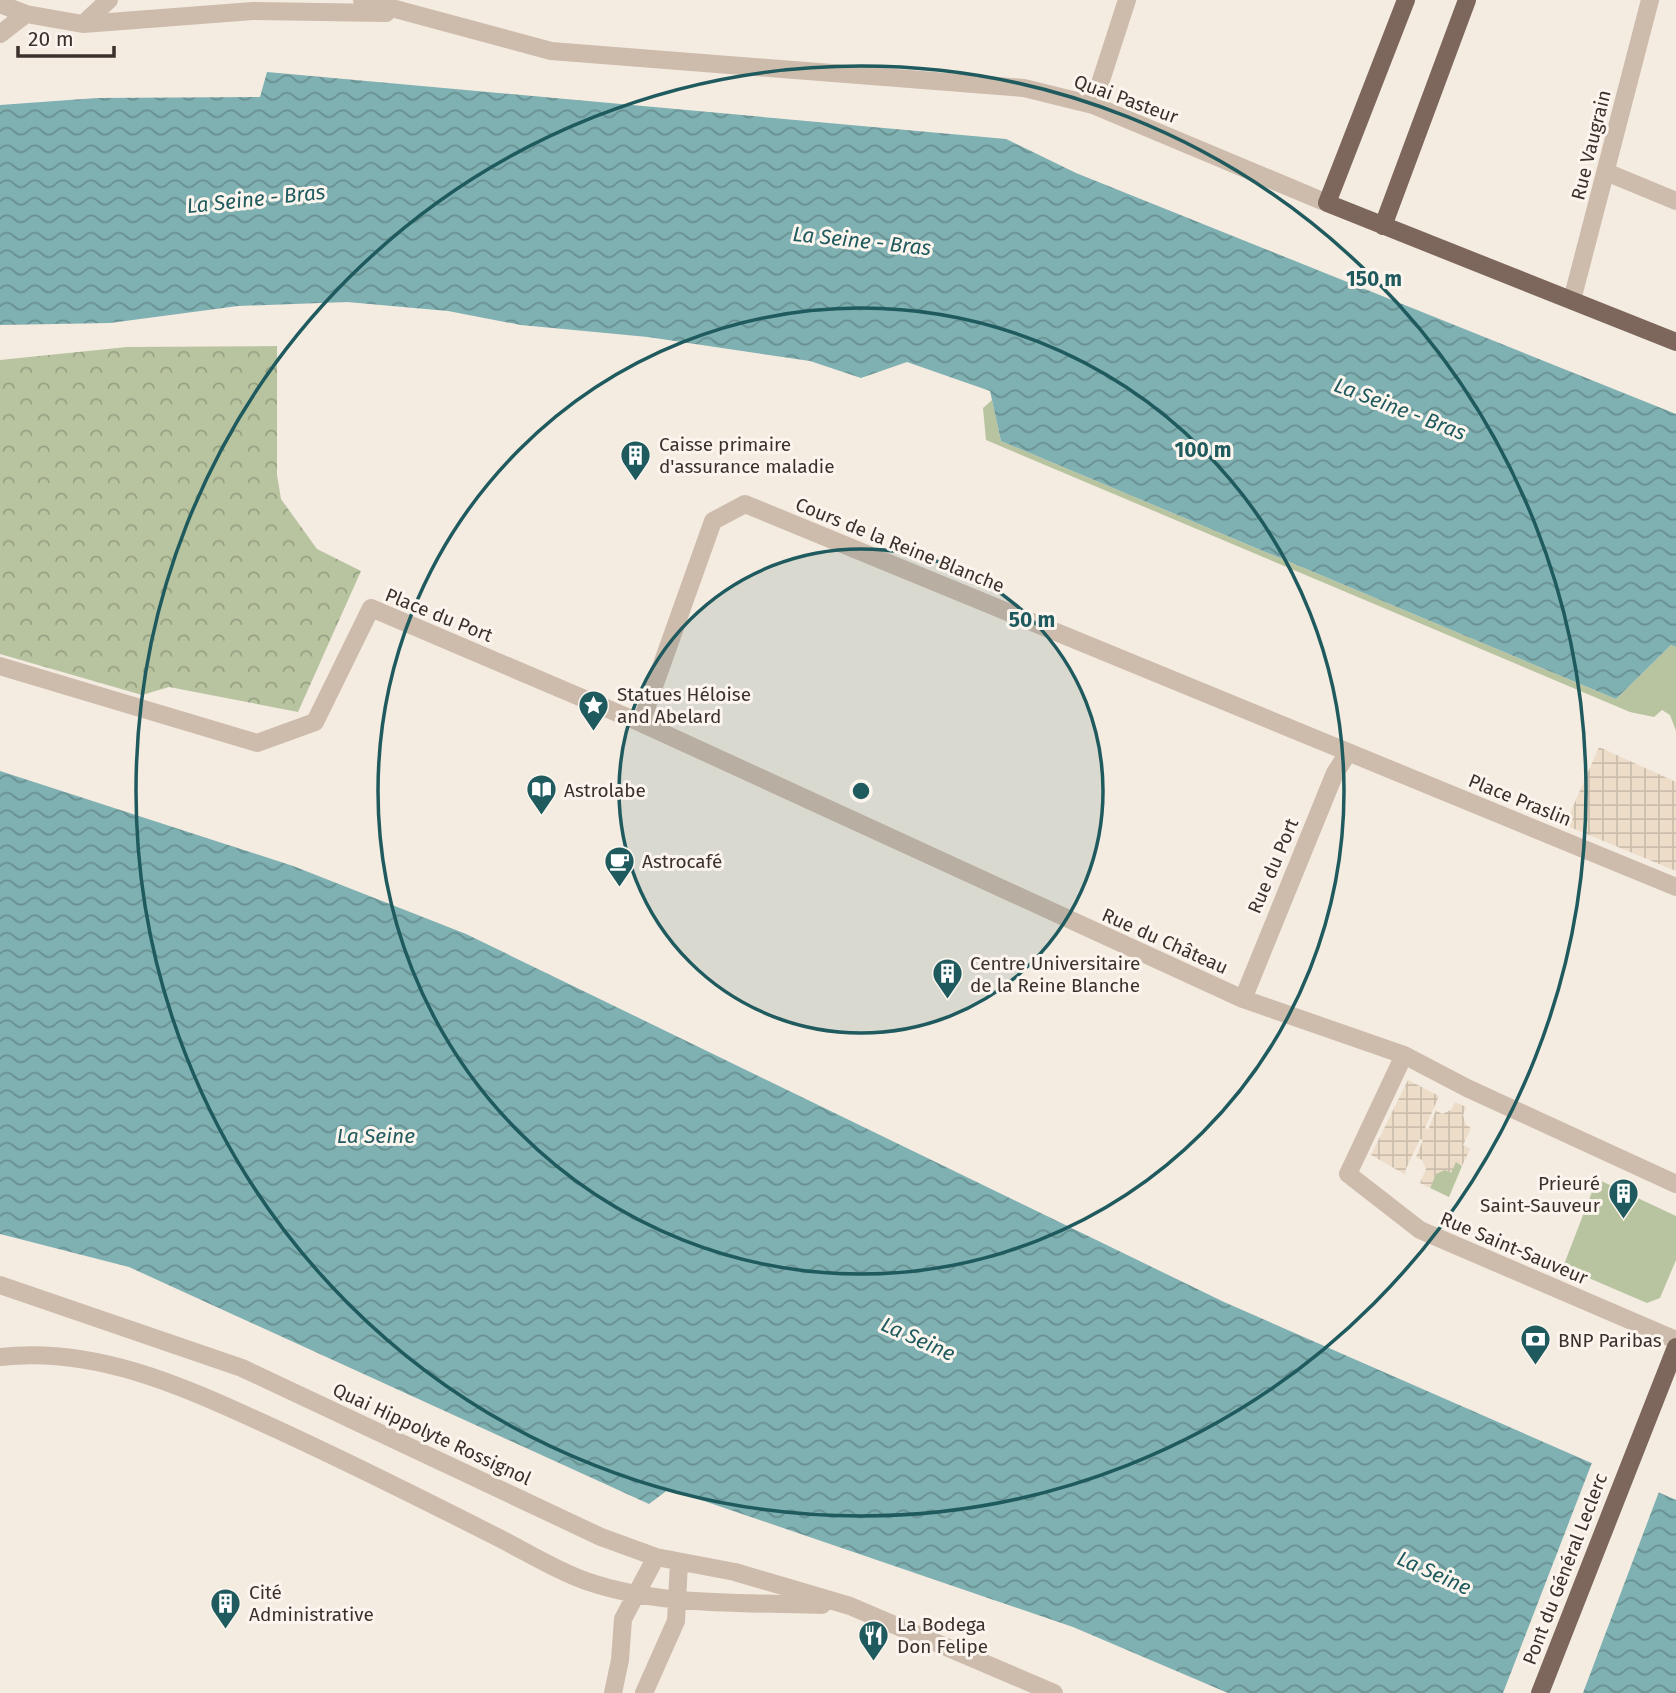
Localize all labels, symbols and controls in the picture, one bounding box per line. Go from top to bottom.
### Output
scale bar [18,14,114,58]
text: 20 m [28,26,74,52]
street label: Quai Pasteur [1071,70,1182,129]
street label: Rue Vaugrain [1566,88,1616,202]
water label: La Seine - Bras [185,179,327,219]
water label: La Seine - Bras [791,221,933,261]
text: 150 m [1346,266,1402,292]
water label: La Seine - Bras [1330,372,1470,446]
place label: Caisse primaire d'assurance maladie [659,433,835,478]
text: 100 m [1174,437,1232,463]
building icon: Caisse primaire d'assurance maladie [619,438,653,482]
street label: Cours de la Reine Blanche [792,492,1008,598]
street label: Place du Port [382,583,496,647]
text: 50 m [1009,607,1055,633]
place label: Statues Héloise and Abelard [617,683,751,728]
place icon: Statues Héloise and Abelard [577,688,611,732]
street label: Place Praslin [1465,769,1575,831]
library icon: Astrolabe [524,773,558,817]
place label: Astrolabe [564,779,646,802]
centre of rings [849,779,873,803]
street label: Rue du Port [1243,815,1303,917]
cafe icon: Astrocafé [602,844,636,888]
place label: Astrocafé [642,850,722,873]
street label: Rue du Château [1098,903,1232,979]
place label: Centre Universitaire de la Reine Blanche [970,952,1140,997]
building icon: Centre Universitaire de la Reine Blanche [930,957,964,1001]
water label: La Seine [337,1123,415,1149]
place label: Prieuré Saint-Sauveur [1480,1172,1601,1217]
building icon: Prieuré Saint-Sauveur [1606,1177,1640,1221]
street label: Rue Saint-Sauveur [1437,1207,1592,1290]
water label: La Seine [877,1311,959,1367]
bank icon: BNP Paribas [1518,1323,1552,1367]
place label: BNP Paribas [1558,1329,1662,1352]
street label: Quai Hippolyte Rossignol [329,1378,535,1490]
street label: Pont du Général Leclerc [1518,1470,1612,1668]
water label: La Seine [1393,1545,1475,1601]
place label: Cité Administrative [249,1581,374,1626]
building icon: Cité Administrative [209,1586,243,1630]
place label: La Bodega Don Felipe [897,1613,988,1658]
restaurant icon: La Bodega Don Felipe [857,1618,891,1662]

